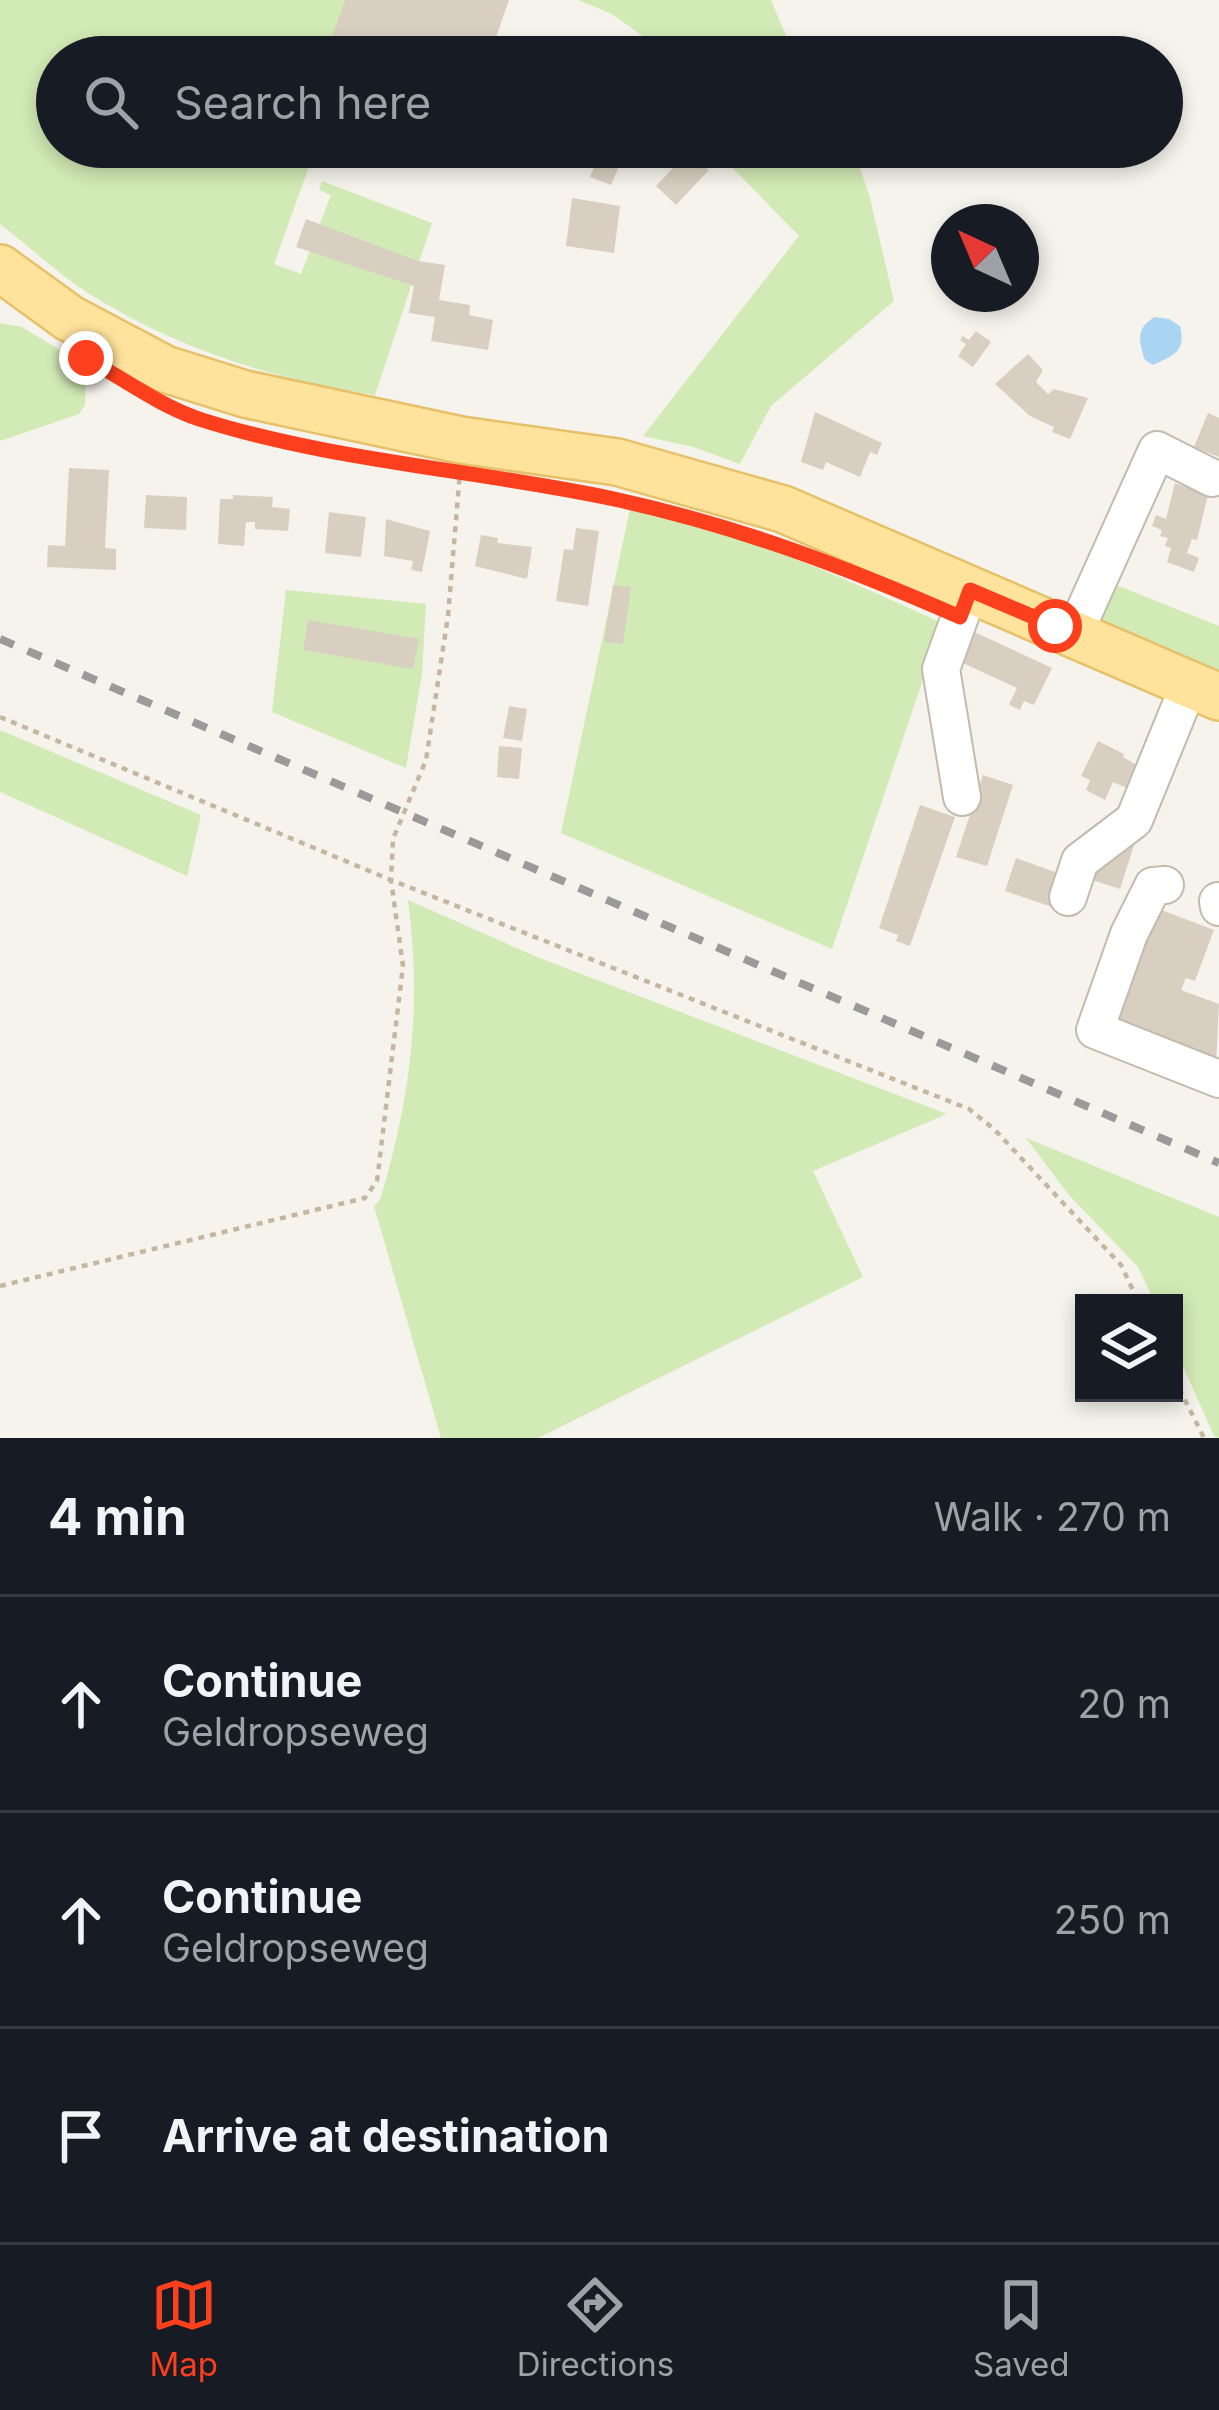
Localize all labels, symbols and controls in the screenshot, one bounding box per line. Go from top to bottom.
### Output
search box [36,36,1183,168]
icon: search [78,69,144,135]
text: Search here [174,75,431,130]
north arrow [931,204,1039,312]
route end [59,331,113,385]
route start [1028,599,1082,653]
map controls [1075,1294,1183,1402]
button: layers [1075,1294,1183,1402]
text: 4 min [48,1486,187,1547]
text: Walk · 270 m [934,1493,1171,1540]
text: Continue [162,1653,362,1708]
icon: ahead [48,1671,114,1737]
text: 20 m [1077,1680,1171,1727]
text: Geldropseweg [162,1708,429,1755]
text: Continue [162,1869,362,1924]
icon: ahead [48,1887,114,1953]
text: 250 m [1054,1896,1171,1943]
text: Geldropseweg [162,1924,429,1971]
icon: arrive [48,2103,114,2169]
text: Arrive at destination [162,2108,609,2163]
tab: Map [149,2272,218,2384]
tab: Directions [517,2272,674,2384]
tab: Saved [973,2272,1070,2384]

